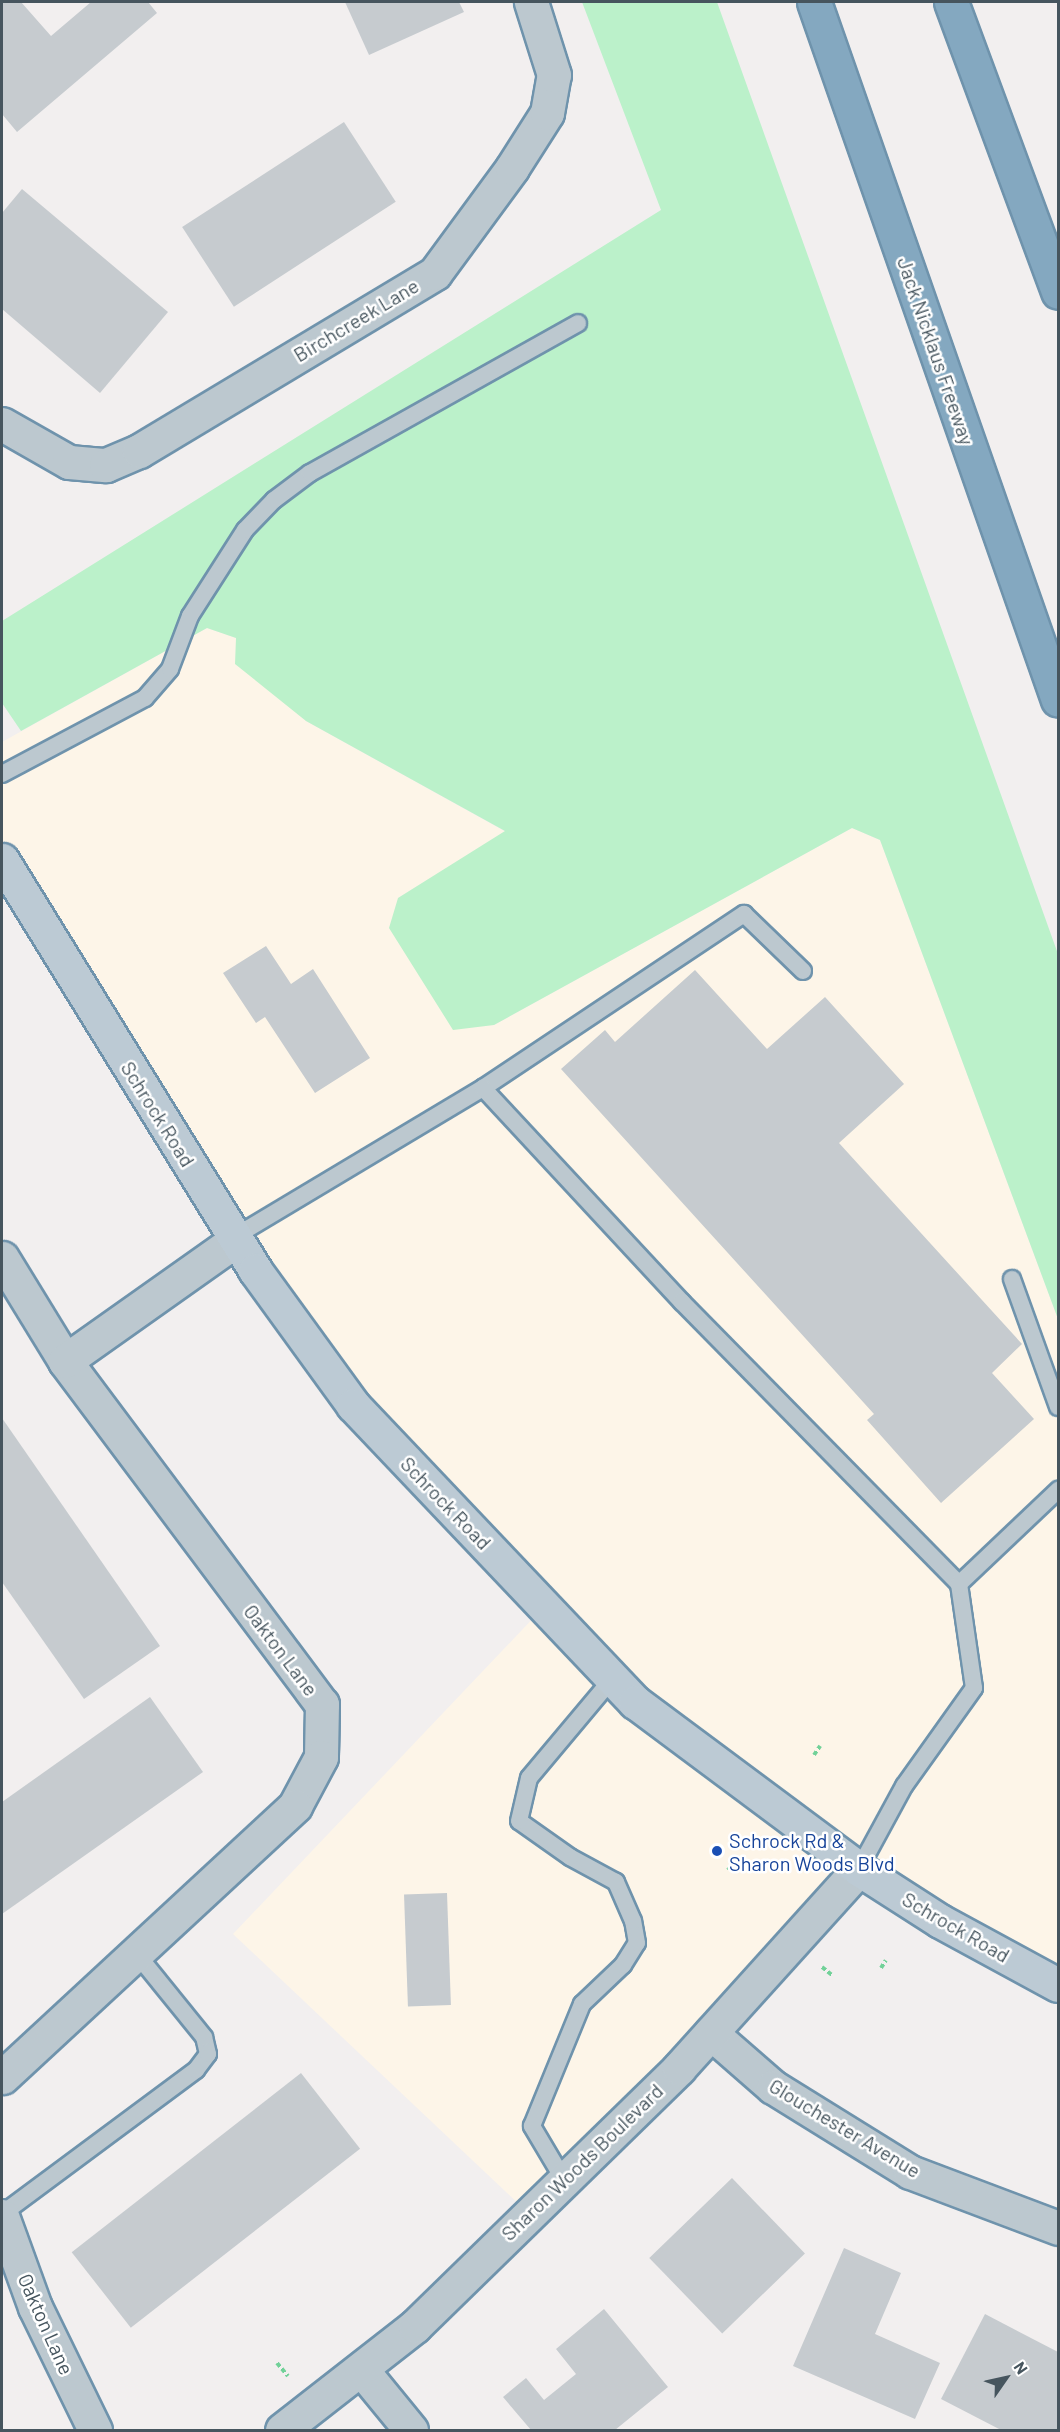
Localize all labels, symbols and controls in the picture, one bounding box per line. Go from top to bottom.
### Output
street label: Jack Nicklaus Freeway [893,254,979,448]
street label: Birchcreek Lane [289,273,423,367]
street label: Schrock Road [116,1057,200,1171]
street label: Schrock Road [396,1452,496,1554]
street label: Oakton Lane [239,1600,323,1700]
place label: Schrock Rd & Sharon Woods Blvd [729,1828,895,1875]
marker: Schrock Rd & Sharon Woods Blvd [710,1844,724,1858]
street label: Schrock Road [898,1887,1014,1967]
street label: Glouchester Avenue [765,2073,925,2183]
street label: Sharon Woods Boulevard [496,2079,668,2245]
street label: Oakton Lane [13,2270,79,2378]
north arrow [976,2348,1036,2408]
text: N [1010,2358,1032,2377]

